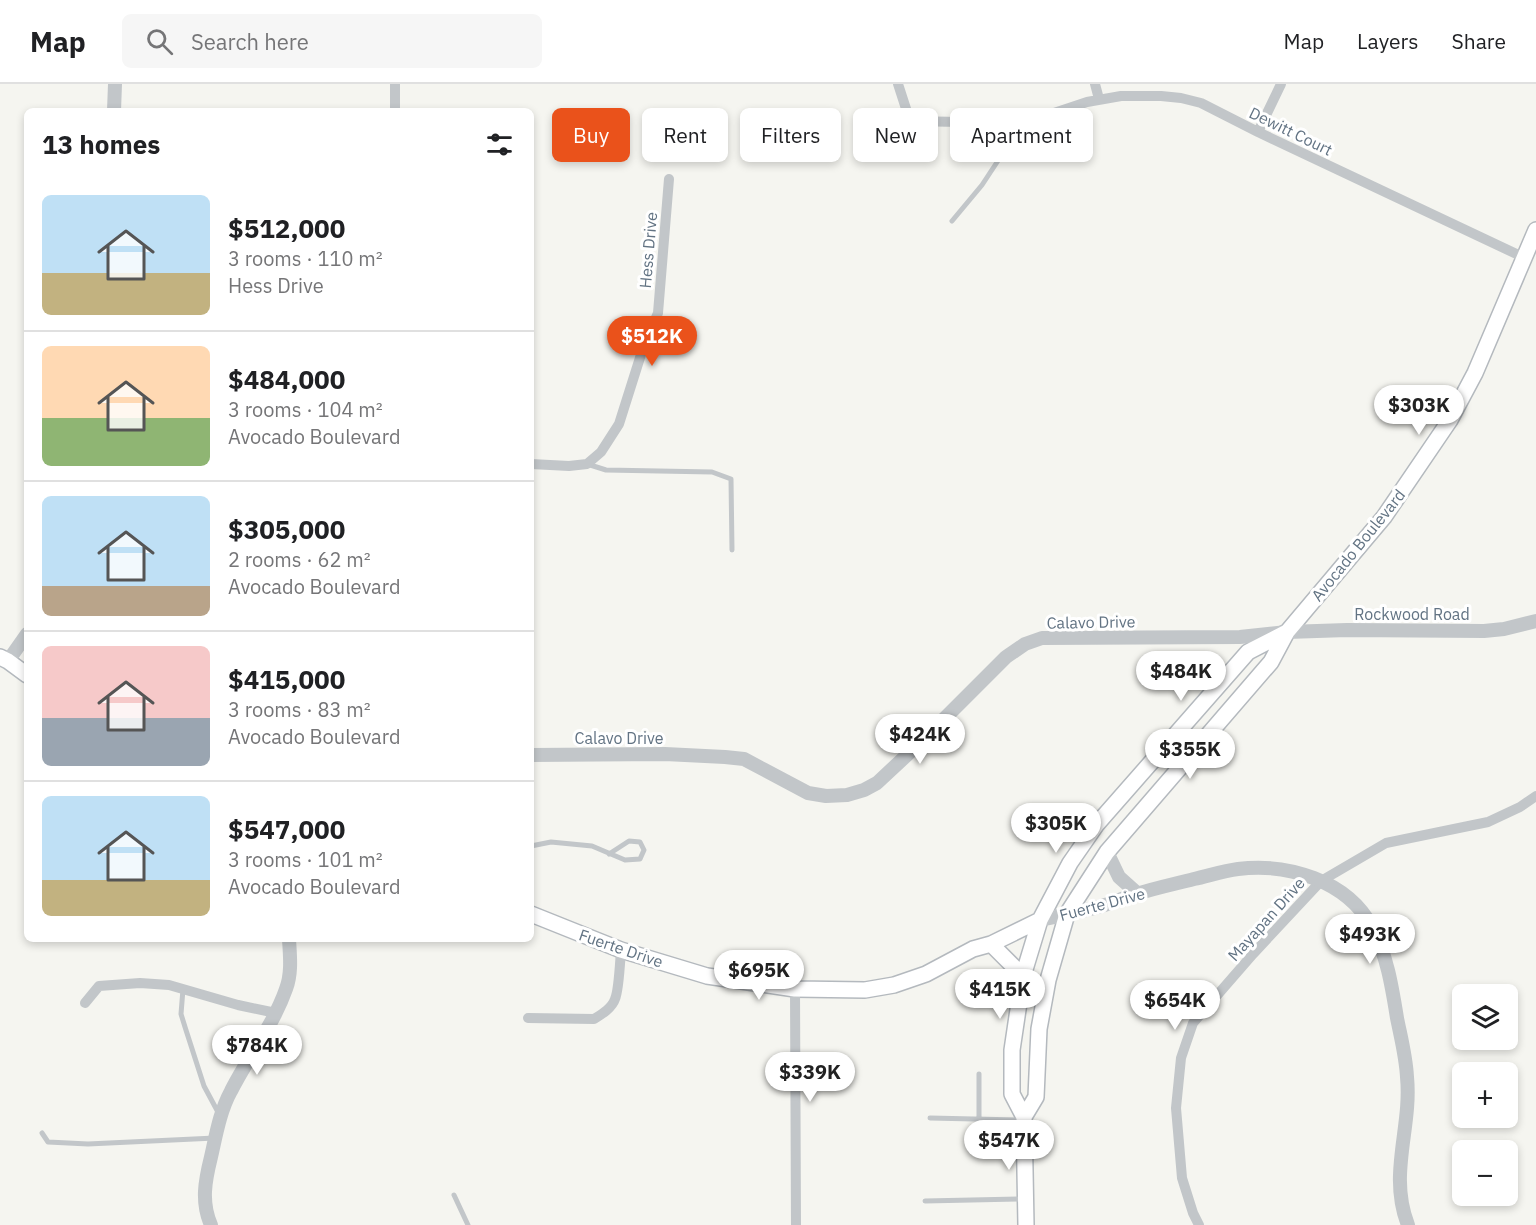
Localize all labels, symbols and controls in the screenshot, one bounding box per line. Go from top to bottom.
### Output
search box [122,14,542,68]
text: Map [30,23,86,60]
icon: search [143,25,176,58]
text: Search here [191,27,309,56]
text: Map [1284,27,1324,55]
text: Layers [1357,27,1419,55]
text: Share [1452,27,1506,55]
street label: Dewitt Court [1246,102,1336,160]
chip: Buy [552,108,630,162]
chip: Rent [642,108,728,162]
chip: Filters [740,108,841,162]
chip: New [853,108,938,162]
chip: Apartment [950,108,1093,162]
text: 13 homes [42,127,160,161]
icon: filters [483,128,516,161]
text: $512,000 [228,211,345,245]
street label: Hess Drive [635,211,661,289]
icon: home [90,219,162,291]
text: 3 rooms · 110 m² [228,245,383,272]
text: Hess Drive [228,272,324,299]
pin: $512K [610,316,694,367]
text: $512K [621,322,683,349]
text: $484,000 [228,362,345,396]
icon: home [90,370,162,442]
pin: $303K [1377,385,1461,436]
text: $303K [1388,391,1450,418]
text: 3 rooms · 104 m² [228,396,383,423]
text: Avocado Boulevard [228,423,401,450]
street label: Avocado Boulevard [1307,485,1409,605]
text: $305,000 [228,512,345,546]
icon: home [90,520,162,592]
text: 2 rooms · 62 m² [228,546,371,573]
text: Avocado Boulevard [228,573,401,600]
street label: Rockwood Road [1354,604,1470,624]
street label: Calavo Drive [1046,611,1136,633]
pin: $484K [1139,651,1223,702]
text: $484K [1150,657,1212,684]
text: $415,000 [228,662,345,696]
icon: home [90,670,162,742]
text: 3 rooms · 83 m² [228,696,371,723]
pin: $424K [878,714,962,765]
text: $424K [889,720,951,747]
text: Avocado Boulevard [228,723,401,750]
street label: Calavo Drive [575,728,664,748]
pin: $355K [1148,729,1232,780]
text: $355K [1159,735,1221,762]
pin: $305K [1014,803,1098,854]
text: $305K [1025,809,1087,836]
text: $547,000 [228,812,345,846]
icon: home [90,820,162,892]
text: 3 rooms · 101 m² [228,846,383,873]
text: Avocado Boulevard [228,873,401,900]
street label: Mayapan Drive [1223,873,1309,965]
street label: Fuerte Drive [1057,883,1147,925]
pin: $493K [1328,914,1412,965]
text: $493K [1339,920,1401,947]
street label: Fuerte Drive [576,924,666,972]
pin: $695K [717,950,801,1001]
text: $695K [728,956,790,983]
pin: $415K [958,969,1042,1020]
text: $415K [969,975,1031,1002]
pin: $654K [1133,980,1217,1031]
map controls [1452,984,1518,1206]
button: layers [1452,984,1518,1050]
text: $654K [1144,986,1206,1013]
pin: $784K [215,1025,299,1076]
text: $784K [226,1031,288,1058]
pin: $339K [768,1052,852,1103]
text: $339K [779,1058,841,1085]
button: + [1452,1062,1518,1128]
pin: $547K [967,1120,1051,1171]
text: $547K [978,1126,1040,1153]
button: − [1452,1140,1518,1206]

